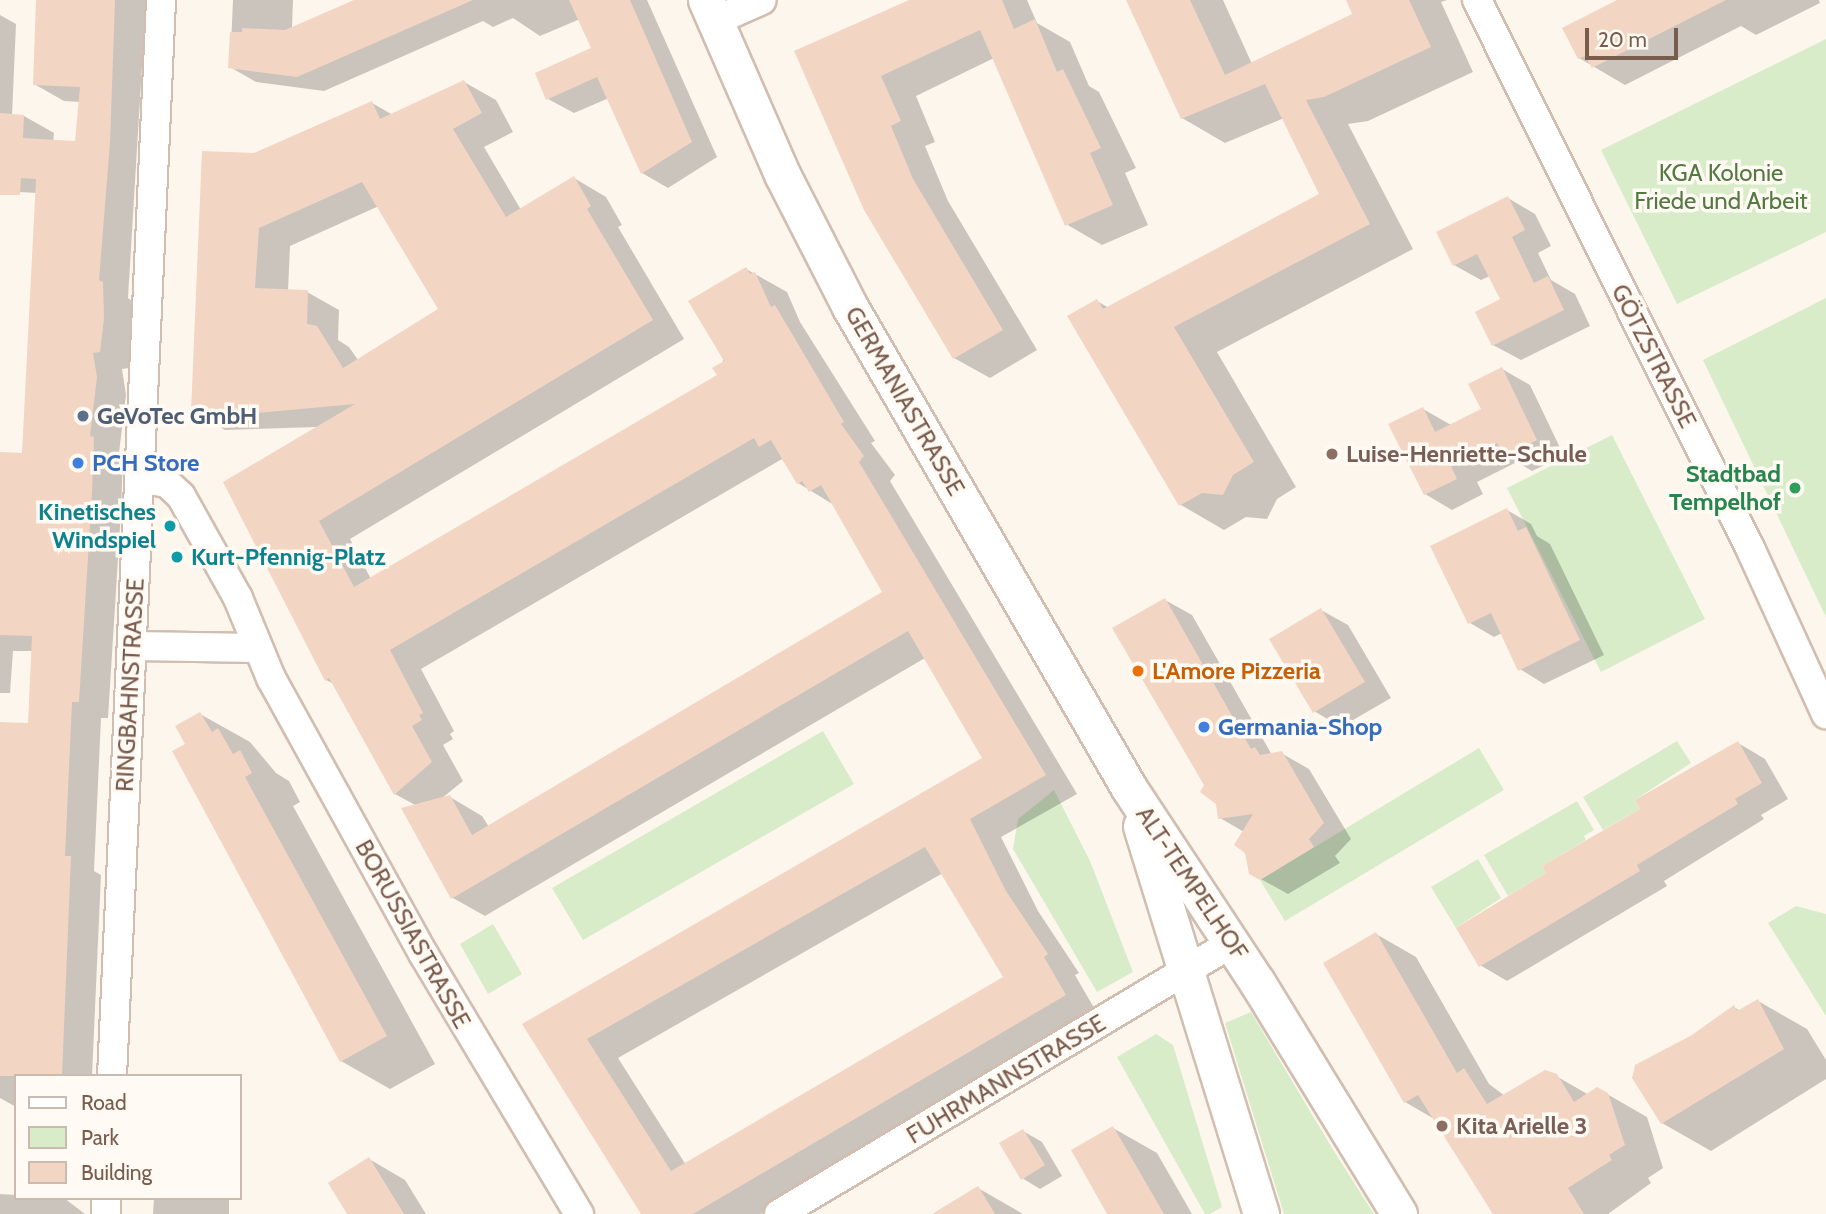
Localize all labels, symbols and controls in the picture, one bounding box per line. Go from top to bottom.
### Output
scale bar [1588,14,1681,58]
text: 20 m [1598,27,1647,52]
park label: KGA Kolonie Friede und Arbeit [1634,159,1808,215]
street label: GÖTZSTRASSE [1605,279,1703,433]
street label: GERMANIASTRASSE [839,301,971,501]
place label: GeVoTec GmbH [97,402,257,430]
marker: GeVoTec GmbH [75,408,91,424]
place label: Luise-Henriette-Schule [1346,440,1587,468]
marker: Luise-Henriette-Schule [1324,446,1340,462]
place label: PCH Store [92,449,199,477]
marker: PCH Store [70,455,86,471]
place label: Stadtbad Tempelhof [1669,460,1781,516]
marker: Stadtbad Tempelhof [1787,480,1803,496]
place label: Kinetisches Windspiel [38,498,156,554]
marker: Kinetisches Windspiel [162,518,178,534]
place label: Kurt-Pfennig-Platz [191,543,386,571]
marker: Kurt-Pfennig-Platz [169,549,185,565]
street label: RINGBAHNSTRASSE [110,577,150,793]
place label: L'Amore Pizzeria [1152,657,1321,685]
marker: L'Amore Pizzeria [1130,663,1146,679]
place label: Germania-Shop [1218,713,1382,741]
marker: Germania-Shop [1196,719,1212,735]
street label: ALT-TEMPELHOF [1130,801,1254,965]
street label: BORUSSIASTRASSE [349,835,477,1033]
street label: FUHRMANNSTRASSE [901,1008,1111,1150]
legend [14,1074,242,1200]
text: Road [81,1090,127,1115]
place label: Kita Arielle 3 [1456,1112,1587,1140]
marker: Kita Arielle 3 [1434,1118,1450,1134]
text: Park [81,1125,119,1150]
text: Building [81,1160,152,1185]

